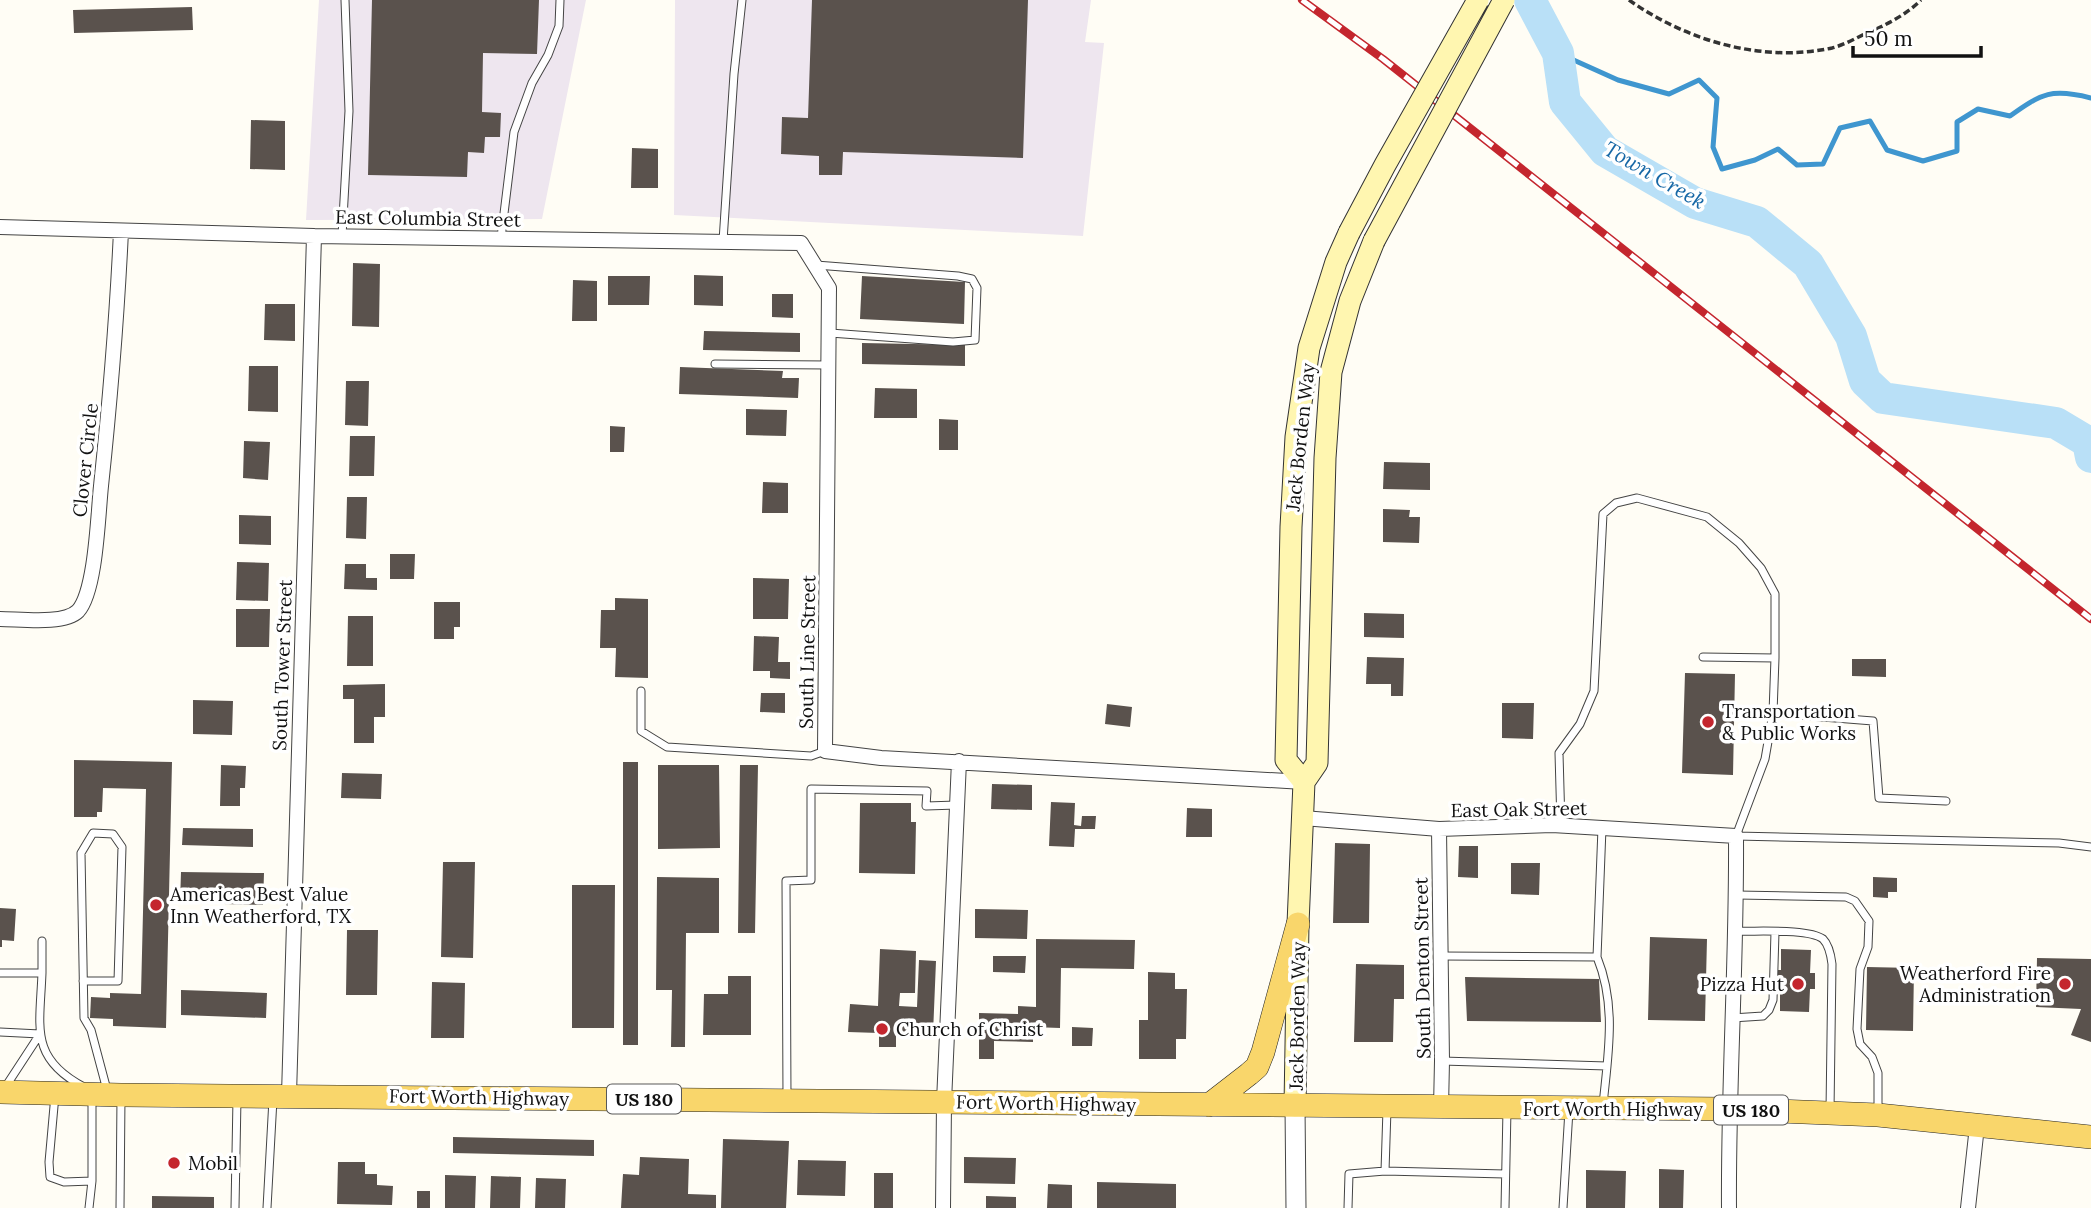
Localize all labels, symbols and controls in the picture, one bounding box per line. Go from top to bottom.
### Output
scale bar [1853,14,1981,58]
text: 50 m [1864,25,1913,52]
water label: Town Creek [1599,135,1711,215]
street label: East Columbia Street [335,204,522,232]
street label: Jack Borden Way [1280,362,1320,513]
street label: Clover Circle [67,402,103,518]
street label: South Line Street [794,574,820,729]
street label: South Tower Street [267,578,297,751]
place label: Transportation & Public Works [1722,699,1856,745]
marker: Transportation & Public Works [1700,714,1716,730]
street label: East Oak Street [1450,796,1588,822]
street label: South Denton Street [1408,876,1436,1059]
place label: Americas Best Value Inn Weatherford, TX [169,882,352,928]
marker: Americas Best Value Inn Weatherford, TX [148,897,164,913]
street label: Jack Borden Way [1284,941,1310,1092]
place label: Weatherford Fire Administration [1900,961,2051,1007]
place label: Pizza Hut [1700,972,1785,996]
marker: Pizza Hut [1790,976,1806,992]
marker: Weatherford Fire Administration [2057,976,2073,992]
place label: Church of Christ [896,1017,1044,1041]
marker: Church of Christ [874,1021,890,1037]
street label: Fort Worth Highway [389,1083,569,1111]
road number: US 180 [607,1084,681,1114]
street label: Fort Worth Highway [956,1089,1136,1117]
road number: US 180 [1714,1096,1788,1125]
street label: Fort Worth Highway [1523,1097,1703,1121]
place label: Mobil [188,1151,238,1175]
marker: Mobil [166,1155,182,1171]

